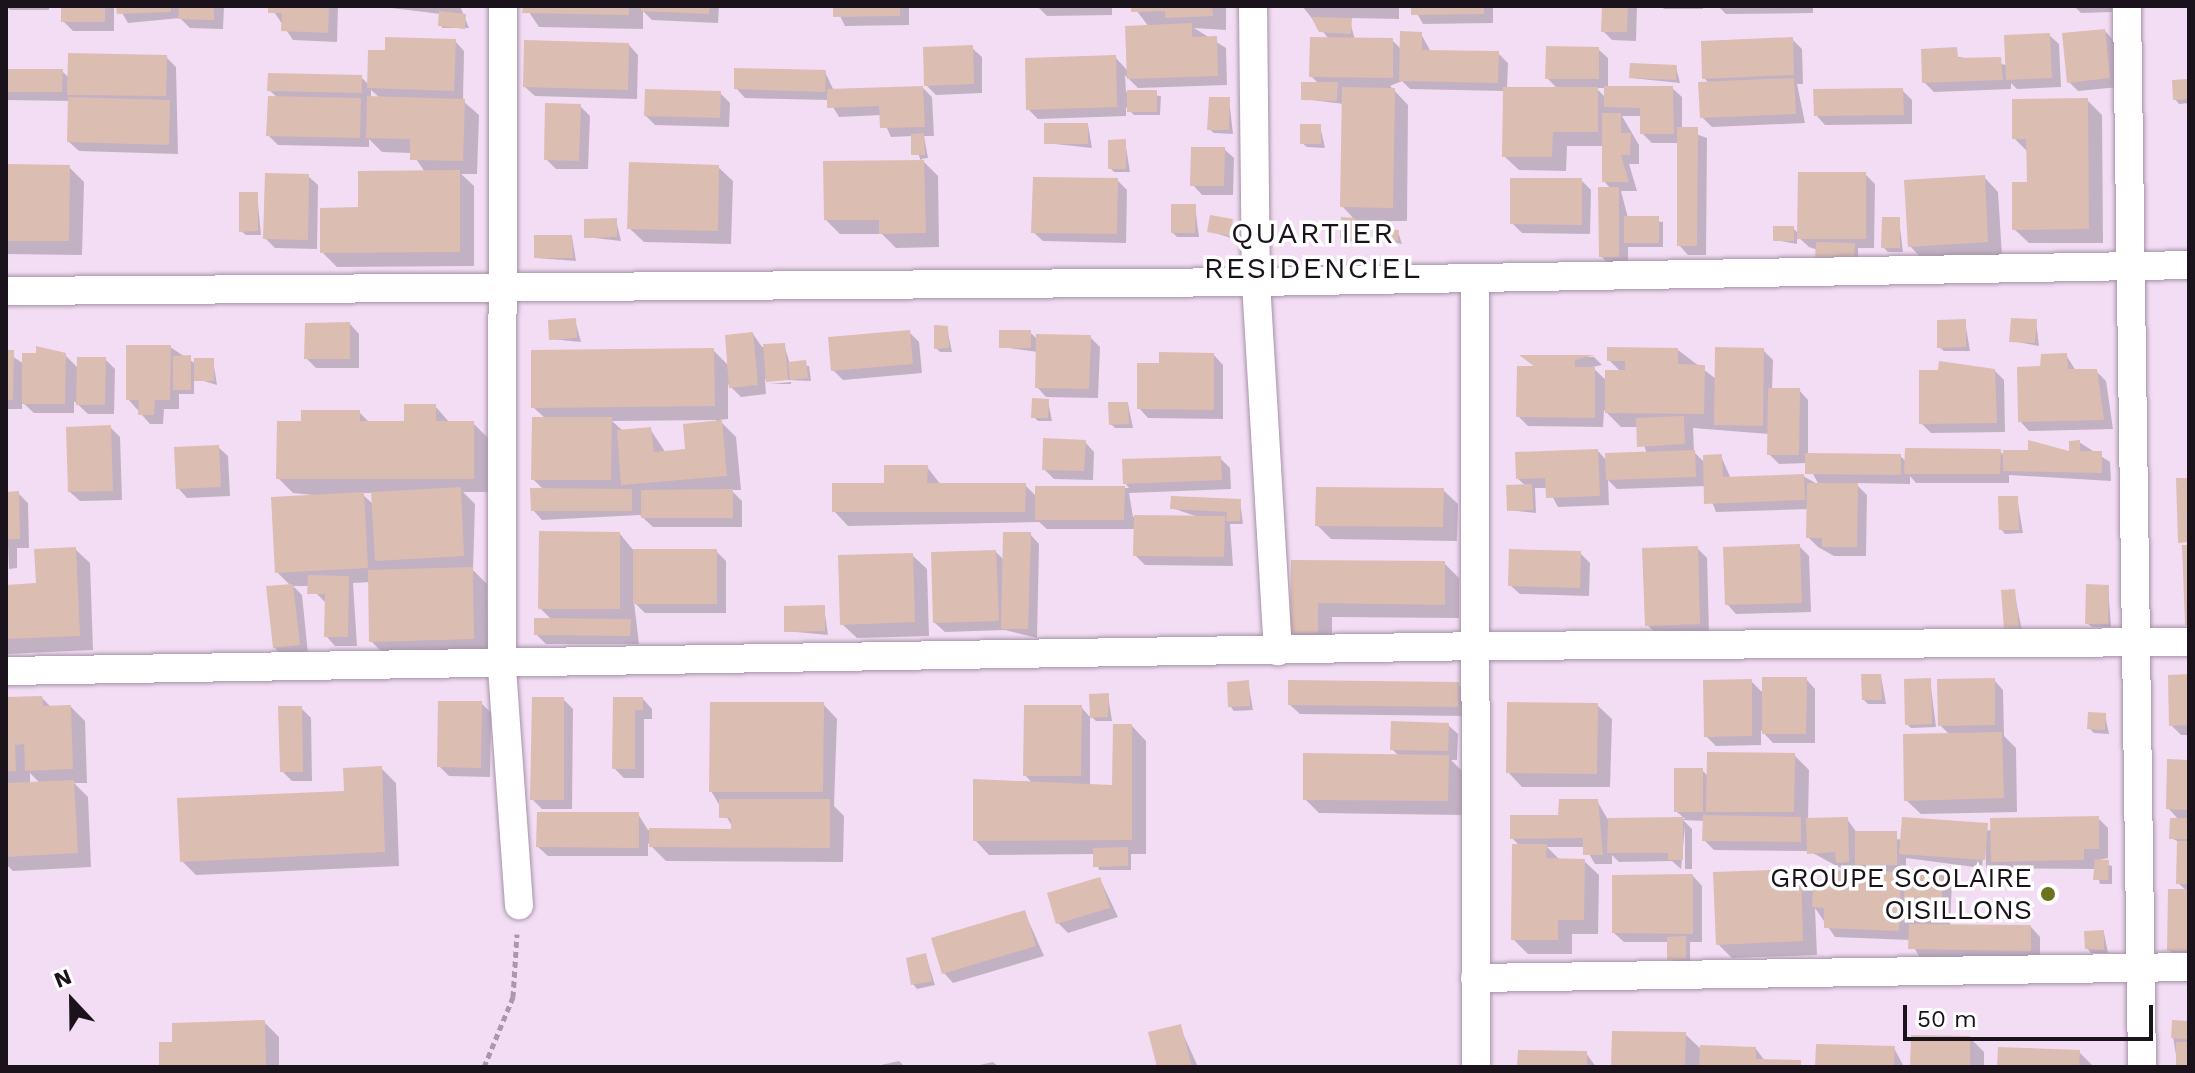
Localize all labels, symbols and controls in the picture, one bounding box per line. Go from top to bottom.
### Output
district label: QUARTIER RESIDENCIEL [1204,215,1422,286]
place label: GROUPE SCOLAIRE OISILLONS [1770,861,2032,927]
marker: GROUPE SCOLAIRE OISILLONS [2039,885,2057,903]
north arrow [32,961,112,1041]
text: N [51,964,75,993]
scale bar [1907,989,2157,1039]
text: 50 m [1917,1005,1977,1033]

